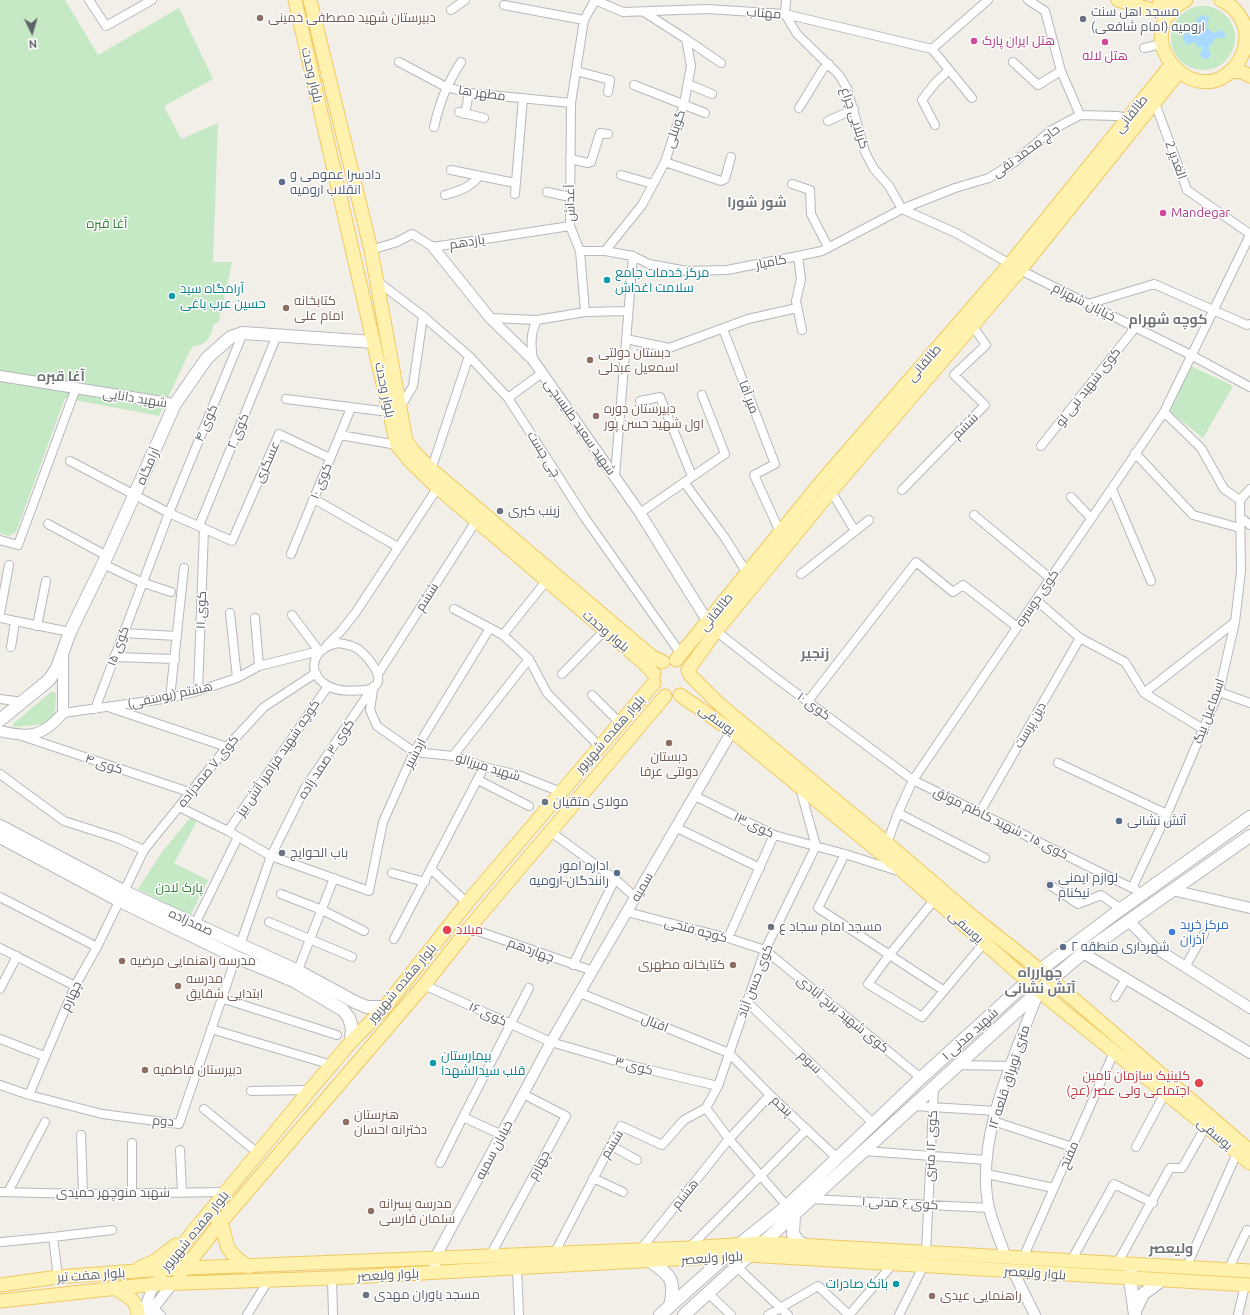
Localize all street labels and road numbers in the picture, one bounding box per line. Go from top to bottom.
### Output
street label: مهتاب [746,4,782,22]
street label: بلوار وحدت [298,46,326,104]
street label: مطهر ها [457,82,507,104]
street label: کربلایی چراغ [838,85,872,151]
street label: طالقانی [1111,92,1151,136]
street label: گوینلی [662,108,688,150]
street label: حاج محمد تقی [989,121,1063,181]
street label: 2 الغدیر [1162,139,1190,181]
street label: آغداش [562,184,578,222]
street label: یازدهم [448,231,486,253]
street label: کامیار [754,251,788,273]
street label: خیابان شهرام [1050,279,1118,325]
street label: طالقانی [904,341,944,385]
street label: کوی شهید نبی لو [1052,344,1124,430]
street label: بلوار وحدت [372,361,398,419]
street label: شهید سعید طلیسچی [541,376,619,478]
street label: میر آقا [736,378,762,416]
street label: شهید دانایی [102,385,168,411]
street label: کوی ۴ [191,402,221,444]
street label: ششم [949,410,981,442]
street label: کوی ۲ [224,411,252,451]
street label: چی چست [524,428,564,480]
street label: عسگری [251,439,283,485]
street label: آرامگاه [133,445,163,487]
street label: کوی ۱۰ [307,461,335,501]
street label: کوی دوسره [1012,566,1062,630]
street label: ششم [412,580,442,614]
street label: طالقانی [696,590,736,634]
street label: کوی ۱۱ [193,591,209,629]
street label: بلوار وحدت [579,607,633,655]
street label: کوی ۱۵ [104,624,132,668]
street label: اسماعیل بیگ [1190,676,1228,746]
street label: هشتم (یوسفی) [126,678,214,712]
street label: کوی ۱۰ [794,689,834,723]
street label: بلوار هفده شهریور [572,692,648,776]
street label: کوچه شهید فرامرز آتش بیز [233,697,323,819]
street label: دین پرست [1011,699,1049,751]
street label: یوسفی [696,701,738,739]
street label: کوی ۳ صمد زاده [294,716,358,802]
street label: کوی ۷ صمدزاده [174,732,242,810]
street label: اردشیر [401,735,429,771]
street label: شهید میرزالو [454,750,522,784]
street label: کوی ۴ [83,751,125,777]
street label: کوی ۱۵ - شهید کاظم موثق [931,783,1071,863]
street label: کوی ۱۳ [731,809,777,841]
street label: سمیه [628,870,656,904]
street label: صمدزاده [166,905,216,939]
street label: یوسفی [945,907,987,947]
street label: کوچه فتحی [663,914,729,946]
street label: چهاردهم [506,934,556,966]
street label: بلوار هفده شهریور [364,940,440,1026]
street label: کوی حسن آباد [734,942,776,1020]
street label: کوی شهید برنج آبادی [794,972,892,1056]
street label: چهارم [57,979,85,1013]
street label: کوی ۱۶ [466,999,510,1029]
street label: شهید مدنی ۱ [939,1005,1001,1063]
street label: اقبال [639,1011,671,1035]
street label: ۱۲ متری توپراق قلعه [985,1023,1033,1131]
street label: سوم [795,1047,825,1077]
street label: کوی ۳ [613,1053,655,1079]
street label: پنجم [768,1092,796,1120]
street label: کوی ۱۲ متری [921,1110,941,1182]
street label: دوم [152,1112,174,1130]
street label: یوسفی [1194,1115,1236,1153]
street label: خیابان سمیه [472,1118,516,1182]
street label: ششم [597,1127,627,1161]
street label: مفتح [1056,1139,1082,1171]
street label: چهارم [525,1148,553,1182]
street label: هشتم [668,1176,702,1212]
street label: شهبد منوچهر حمیدی [56,1185,170,1201]
street label: بلوار هفده شهریور [158,1188,232,1274]
street label: کوی ۶ مدنی ۱ [861,1193,939,1213]
street label: بلوار ولیعصر [680,1248,744,1268]
street label: بلوار ولیعصر [1003,1263,1067,1283]
street label: بلوار هفت تیر [56,1265,126,1285]
street label: بلوار ولیعصر [357,1266,419,1284]

